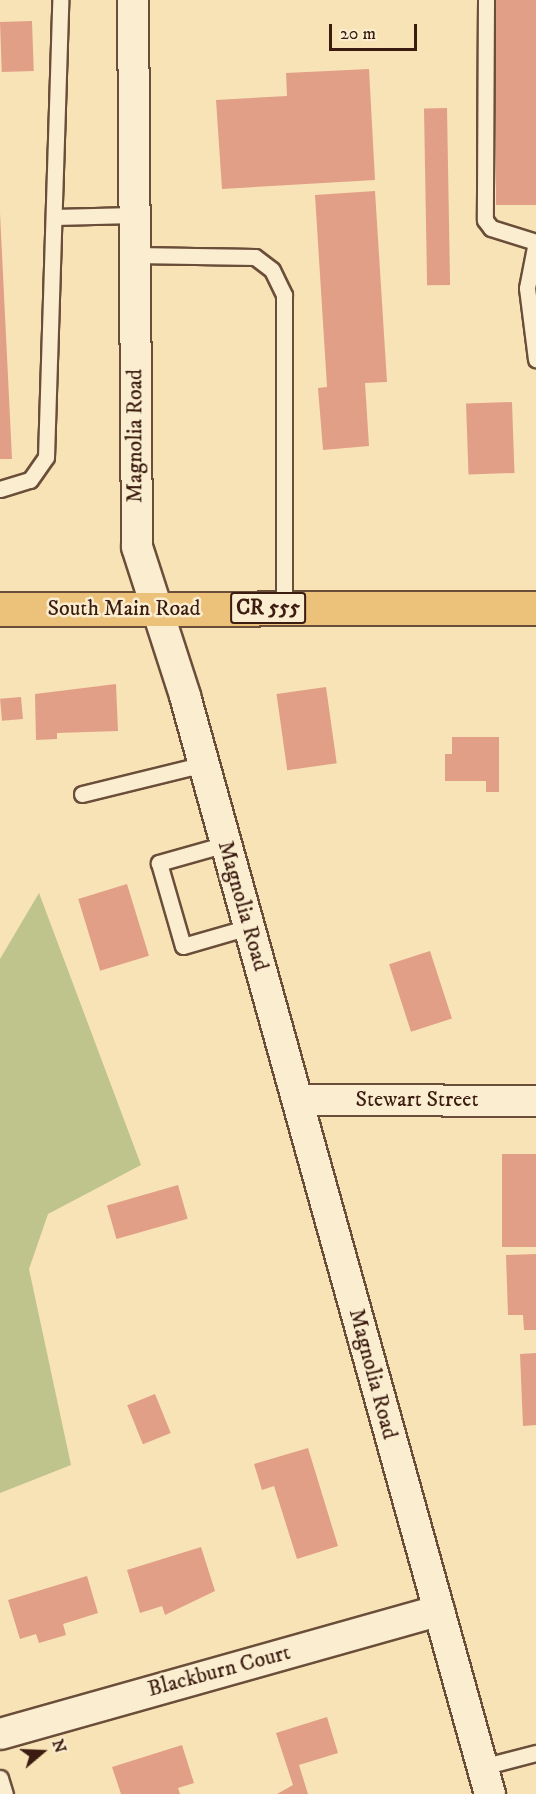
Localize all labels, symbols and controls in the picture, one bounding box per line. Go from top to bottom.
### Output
scale bar [332,12,420,50]
text: 20 m [340,23,376,45]
street label: Magnolia Road [122,369,148,503]
road number: CR 555 [229,590,307,626]
street label: South Main Road [47,596,201,622]
street label: Magnolia Road [212,838,274,974]
street label: Stewart Street [355,1087,479,1113]
street label: Magnolia Road [343,1306,403,1442]
street label: Blackburn Court [145,1639,293,1703]
north arrow [12,1722,72,1782]
text: N [47,1737,71,1756]

